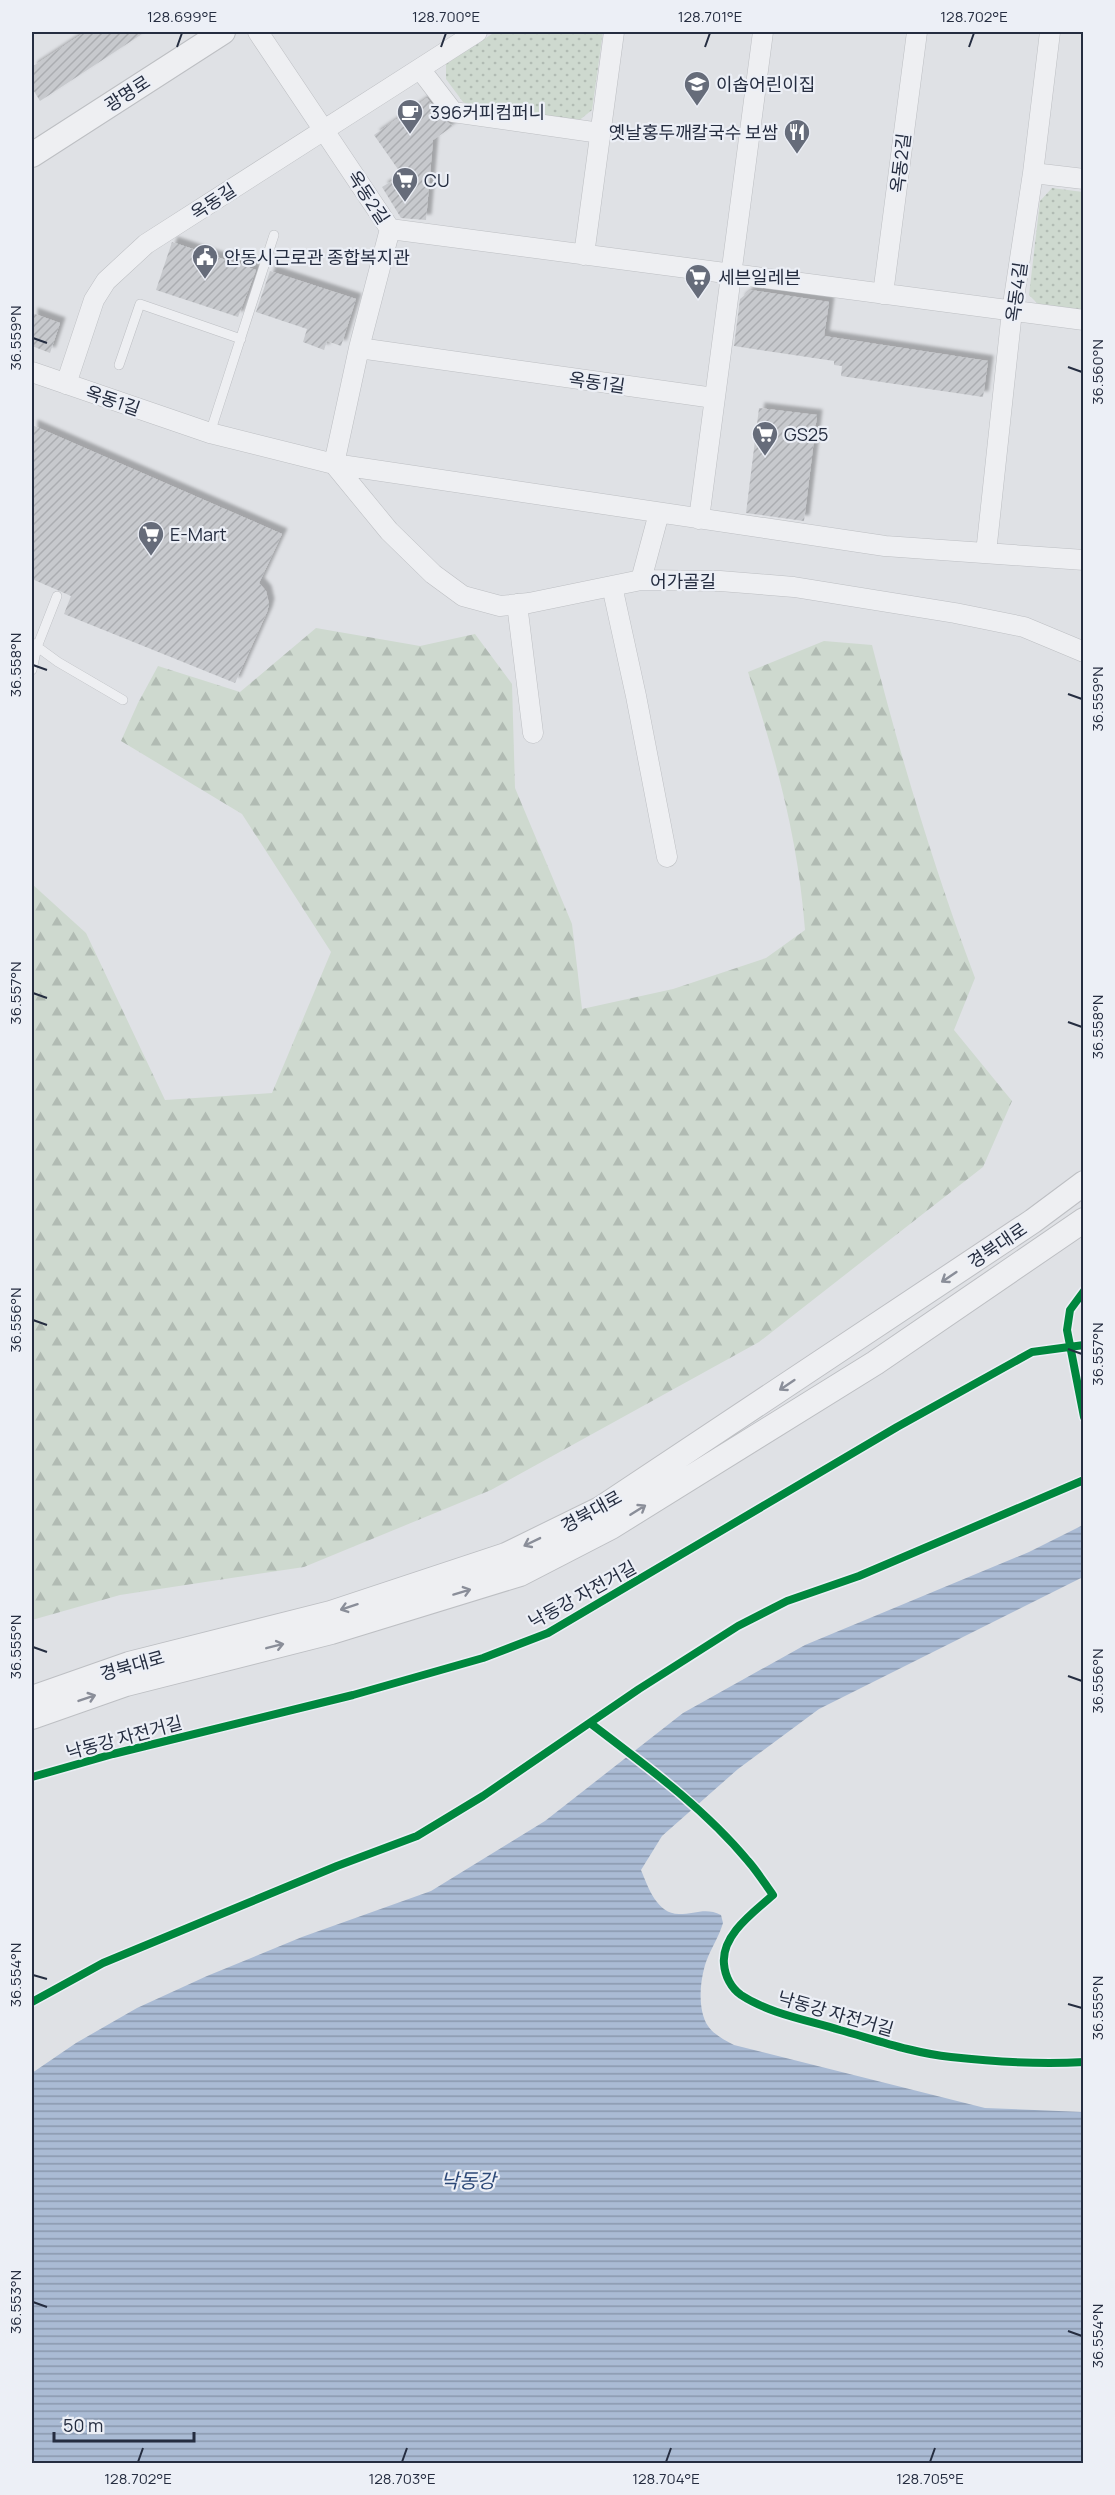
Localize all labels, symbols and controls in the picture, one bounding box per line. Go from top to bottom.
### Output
text: 128.699°E [147,6,217,27]
text: 128.700°E [412,6,480,27]
text: 128.701°E [678,6,742,27]
text: 128.702°E [940,6,1008,27]
street label: 광명로 [100,69,154,117]
school or university icon: 이솝어린이집 [682,69,712,107]
place label: 이솝어린이집 [716,72,815,96]
cafe icon: 396커피컴퍼니 [395,97,425,135]
place label: 396커피컴퍼니 [430,100,545,124]
restaurant icon: 옛날홍두깨칼국수 보쌈 [782,117,812,155]
place label: 옛날홍두깨칼국수 보쌈 [609,120,778,144]
street label: 옥동2길 [884,132,916,194]
street label: 옥동2길 [343,165,395,229]
supermarket icon: CU [390,165,420,203]
place label: CU [424,168,450,192]
street label: 옥동길 [186,177,240,225]
public building icon: 안동시근로관 종합복지관 [190,242,220,280]
place label: 안동시근로관 종합복지관 [224,245,410,269]
street label: 옥동4길 [1000,260,1032,324]
supermarket icon: 세븐일레븐 [683,262,713,300]
place label: 세븐일레븐 [718,265,801,289]
text: 36.559°N [5,305,26,371]
text: 36.560°N [1087,339,1108,405]
street label: 옥동1길 [567,366,627,398]
street label: 옥동1길 [82,379,144,421]
supermarket icon: GS25 [750,419,780,457]
place label: GS25 [784,422,828,446]
supermarket icon: E-Mart [136,519,166,557]
place label: E-Mart [170,522,227,546]
street label: 어가골길 [650,569,716,593]
text: 36.558°N [5,633,26,697]
text: 36.559°N [1087,666,1108,732]
text: 36.557°N [5,961,26,1025]
text: 36.558°N [1087,995,1108,1059]
street label: 경북대로 [963,1217,1031,1273]
one-way arrow [941,1270,958,1283]
text: 36.556°N [5,1287,26,1353]
text: 36.557°N [1087,1322,1108,1386]
one-way arrow [779,1379,796,1391]
street label: 경북대로 [556,1484,626,1538]
one-way arrow [629,1504,646,1516]
one-way arrow [524,1536,542,1548]
street label: 낙동강 자전거길 [524,1555,640,1633]
one-way arrow [452,1586,471,1597]
one-way arrow [340,1603,359,1614]
text: 36.555°N [5,1615,26,1679]
one-way arrow [265,1640,284,1652]
street label: 경북대로 [97,1644,167,1686]
text: 36.556°N [1087,1648,1108,1714]
one-way arrow [77,1691,96,1702]
street label: 낙동강 자전거길 [63,1710,185,1764]
text: 36.554°N [5,1943,26,2007]
text: 36.555°N [1087,1976,1108,2040]
street label: 낙동강 자전거길 [775,1985,897,2041]
water label: 낙동강 [440,2167,498,2194]
text: 36.553°N [5,2270,26,2334]
text: 36.554°N [1087,2304,1108,2368]
scale bar [54,2405,194,2443]
text: 50 m [63,2413,103,2437]
text: 128.702°E [104,2468,172,2489]
text: 128.703°E [368,2468,436,2489]
text: 128.704°E [632,2468,700,2489]
text: 128.705°E [896,2468,964,2489]

